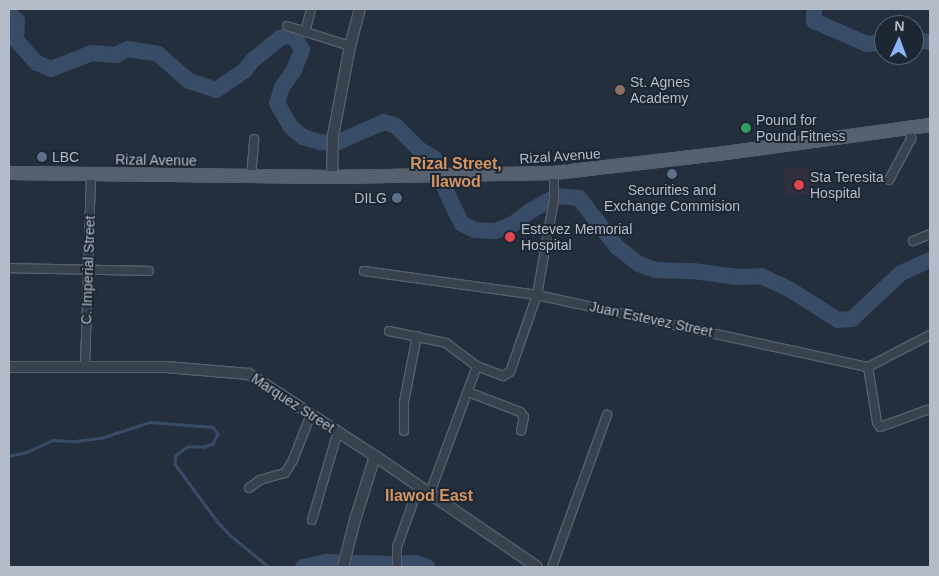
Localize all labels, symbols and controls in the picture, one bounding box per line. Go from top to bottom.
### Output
north arrow [874,15,924,65]
text: N [894,18,905,34]
place label: St. Agnes Academy [630,74,691,106]
marker: St. Agnes Academy [614,84,626,96]
place label: Pound for Pound Fitness [756,112,845,144]
marker: Pound for Pound Fitness [740,122,752,134]
street label: Rizal Avenue [518,145,602,167]
place label: LBC [52,149,79,165]
marker: LBC [36,151,48,163]
street label: Rizal Avenue [115,151,197,169]
district label: Rizal Street, Ilawod [410,154,502,192]
marker: Securities and Exchange Commision [666,168,678,180]
place label: Sta Teresita Hospital [810,169,884,202]
marker: Sta Teresita Hospital [792,178,806,192]
place label: Securities and Exchange Commision [604,182,740,214]
place label: DILG [354,190,387,206]
marker: DILG [391,192,403,204]
street label: C. Imperial Street [78,215,98,325]
place label: Estevez Memorial Hospital [521,221,632,253]
marker: Estevez Memorial Hospital [503,230,517,244]
street label: Juan Estevez Street [588,298,714,340]
street label: Marquez Street [248,370,338,436]
district label: Ilawod East [385,486,473,506]

